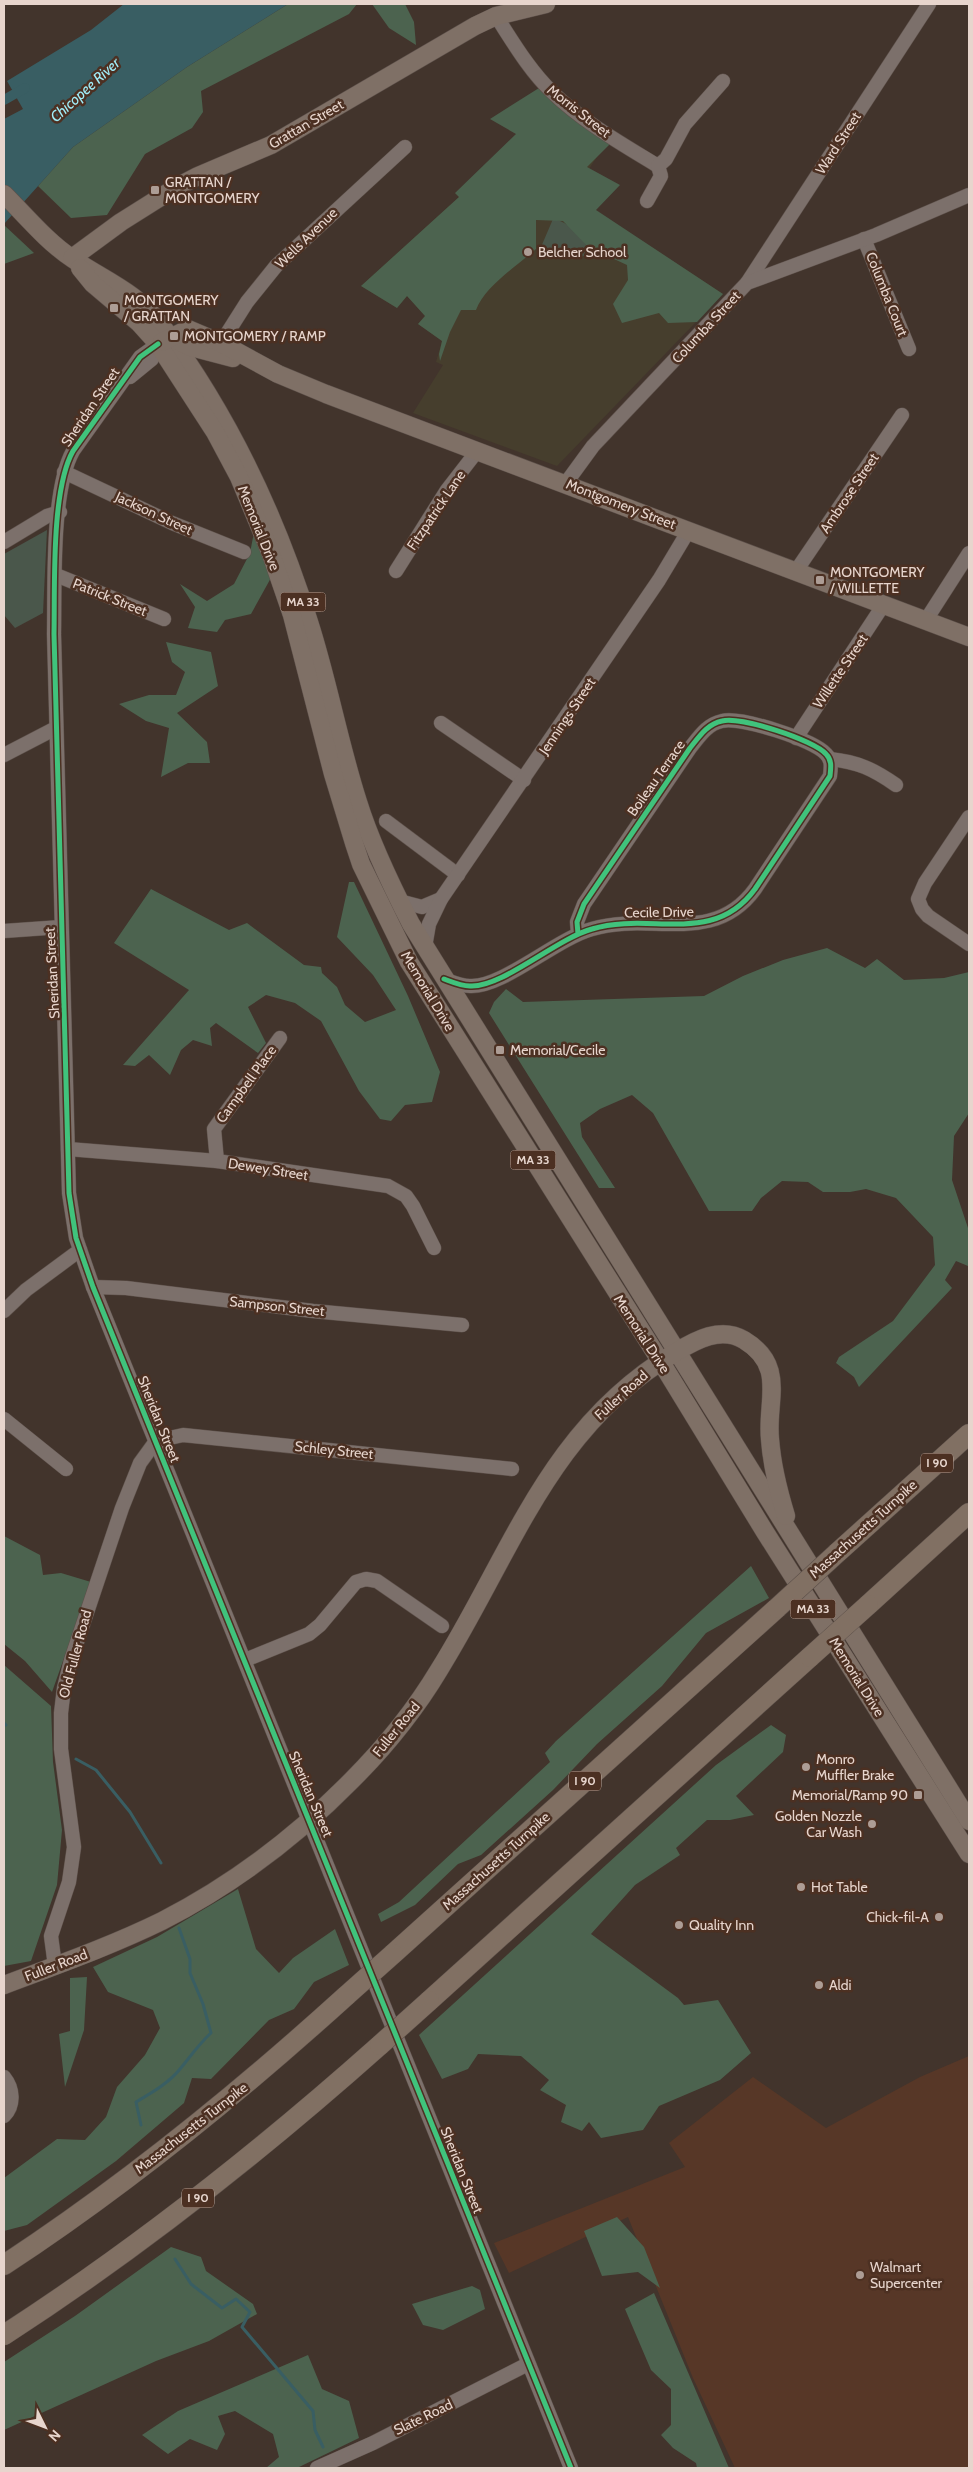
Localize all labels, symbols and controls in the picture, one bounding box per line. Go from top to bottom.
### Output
water label: Chicopee River [47,53,125,126]
street label: Morris Street [544,81,615,142]
street label: Grattan Street [265,95,347,153]
street label: Ward Street [811,108,865,177]
place label: GRATTAN / MONTGOMERY [165,173,261,207]
marker: GRATTAN / MONTGOMERY [149,184,161,196]
street label: Wells Avenue [271,204,341,272]
place label: Belcher School [538,243,627,261]
marker: Belcher School [522,246,534,258]
street label: Columba Court [862,249,912,339]
street label: Columba Street [668,287,744,367]
place label: MONTGOMERY / GRATTAN [123,291,220,325]
marker: MONTGOMERY / GRATTAN [108,302,120,314]
place label: MONTGOMERY / RAMP [184,327,326,345]
marker: MONTGOMERY / RAMP [168,330,180,342]
street label: Sheridan Street [57,364,123,450]
street label: Ambrose Street [816,449,883,536]
street label: Fitzpatrick Lane [403,467,469,553]
street label: Montgomery Street [564,475,679,533]
street label: Memorial Drive [234,483,284,573]
street label: Jackson Street [112,487,196,539]
place label: MONTGOMERY / WILLETTE [829,563,926,597]
street label: Patrick Street [70,574,150,620]
marker: MONTGOMERY / WILLETTE [814,574,826,586]
road number: MA 33 [280,592,326,612]
street label: Willette Street [809,630,872,711]
street label: Jennings Street [534,674,599,759]
street label: Boileau Terrace [623,736,689,820]
street label: Cecile Drive [624,902,694,922]
street label: Sheridan Street [41,926,63,1019]
street label: Memorial Drive [397,948,459,1034]
place label: Memorial/Cecile [510,1041,605,1059]
street label: Campbell Place [212,1042,280,1126]
marker: Memorial/Cecile [494,1044,506,1056]
road number: MA 33 [510,1150,556,1170]
street label: Dewey Street [227,1154,310,1184]
street label: Memorial Drive [610,1291,674,1377]
street label: Sampson Street [229,1292,326,1320]
street label: Fuller Road [591,1366,651,1424]
street label: Sheridan Street [133,1373,185,1465]
street label: Schley Street [294,1437,374,1463]
road number: I 90 [921,1454,953,1472]
street label: Massachusetts Turnpike [805,1476,921,1582]
road number: MA 33 [790,1600,836,1618]
street label: Old Fuller Road [55,1608,95,1700]
street label: Memorial Drive [825,1634,889,1720]
street label: Fuller Road [368,1698,424,1760]
street label: Sheridan Street [285,1748,337,1840]
place label: Monro Muffler Brake [816,1750,894,1784]
marker: Monro Muffler Brake [800,1761,812,1773]
road number: I 90 [569,1772,601,1790]
place label: Memorial/Ramp 90 [792,1786,908,1804]
marker: Memorial/Ramp 90 [912,1789,924,1801]
place label: Golden Nozzle Car Wash [775,1807,862,1841]
street label: Massachusetts Turnpike [438,1808,554,1914]
marker: Golden Nozzle Car Wash [866,1818,878,1830]
place label: Hot Table [811,1878,868,1896]
marker: Hot Table [795,1881,807,1893]
place label: Chick-fil-A [866,1908,929,1926]
marker: Chick-fil-A [933,1911,945,1923]
place label: Quality Inn [689,1916,754,1934]
marker: Quality Inn [673,1919,685,1931]
street label: Fuller Road [22,1945,90,1985]
place label: Aldi [829,1976,852,1994]
marker: Aldi [813,1979,825,1991]
street label: Massachusetts Turnpike [131,2078,251,2178]
street label: Sheridan Street [436,2124,488,2216]
road number: I 90 [182,2188,214,2208]
place label: Walmart Supercenter [870,2258,943,2292]
marker: Walmart Supercenter [854,2269,866,2281]
street label: Slate Road [391,2395,455,2439]
north arrow [20,2402,70,2452]
text: N [45,2426,65,2445]

